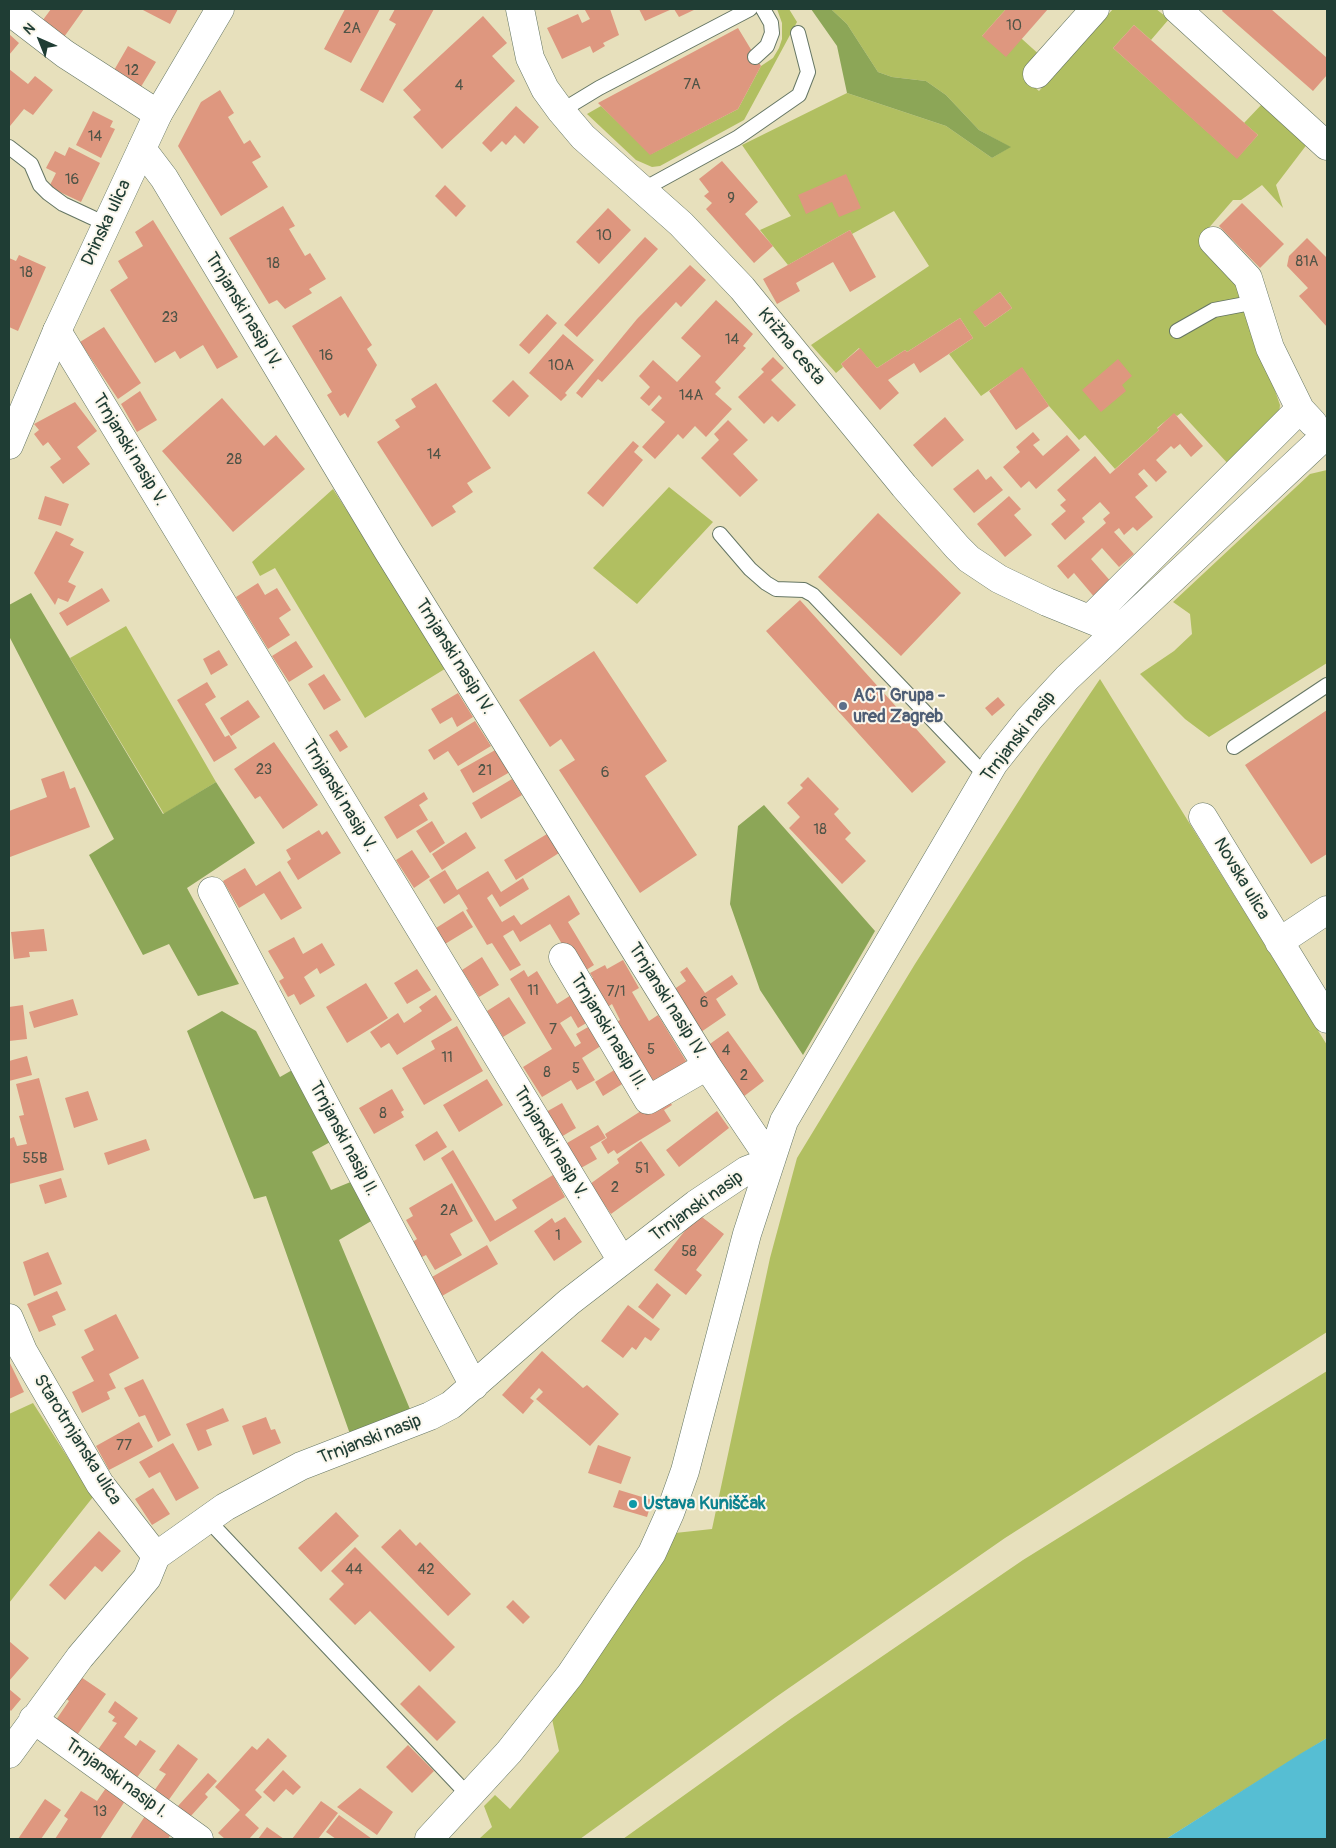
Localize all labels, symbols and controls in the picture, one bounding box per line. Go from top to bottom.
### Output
north arrow [15,15,65,65]
house number: 10 [1006,17,1022,35]
text: N [20,19,39,38]
house number: 2A [343,20,361,38]
house number: 12 [125,62,139,80]
house number: 7A [683,76,701,94]
house number: 4 [455,77,463,95]
house number: 14 [88,128,102,146]
house number: 16 [65,171,79,189]
street label: Drinska ulica [78,177,136,269]
house number: 9 [727,190,735,208]
house number: 10 [596,227,612,245]
street label: Trnjanski nasip IV. [200,249,286,373]
house number: 81A [1295,253,1319,271]
house number: 18 [266,255,280,273]
house number: 18 [19,264,33,282]
street label: Križna cesta [753,304,829,390]
house number: 23 [162,309,178,327]
house number: 14 [725,331,739,349]
house number: 16 [319,347,333,365]
house number: 10A [548,357,574,375]
house number: 14A [679,387,703,405]
street label: Trnjanski nasip V. [87,390,171,510]
house number: 14 [427,446,441,464]
house number: 28 [226,451,242,469]
street label: Trnjanski nasip IV. [410,595,498,719]
place label: ACT Grupa - ured Zagreb [853,685,946,728]
street label: Trnjanski nasip [977,687,1061,787]
marker: ACT Grupa - ured Zagreb [837,700,849,712]
street label: Trnjanski nasip V. [297,736,381,856]
house number: 23 [256,761,272,779]
house number: 21 [478,762,492,780]
house number: 6 [601,764,609,782]
house number: 18 [813,821,827,839]
street label: Novska ulica [1208,834,1274,924]
street label: Trnjanski nasip IV. [623,939,711,1063]
street label: Trnjanski nasip III. [565,970,651,1094]
house number: 11 [527,982,539,1000]
house number: 7/1 [606,983,626,1001]
house number: 6 [700,994,708,1012]
house number: 7 [549,1021,557,1039]
house number: 5 [647,1041,655,1059]
house number: 4 [722,1042,730,1060]
house number: 11 [441,1049,453,1067]
house number: 5 [572,1060,580,1078]
house number: 8 [543,1064,551,1082]
house number: 2 [740,1067,748,1085]
street label: Trnjanski nasip II. [304,1078,382,1200]
street label: Trnjanski nasip V. [508,1083,592,1203]
house number: 8 [379,1105,387,1123]
house number: 55B [23,1150,47,1168]
house number: 51 [635,1160,649,1178]
street label: Trnjanski nasip [646,1167,748,1247]
house number: 2 [611,1179,619,1197]
house number: 2A [440,1202,458,1220]
house number: 1 [555,1227,561,1245]
house number: 58 [681,1243,697,1261]
street label: Starotrnjanska ulica [28,1371,126,1509]
street label: Trnjanski nasip [315,1410,425,1470]
house number: 77 [116,1437,132,1455]
place label: Ustava Kuniščak [643,1493,766,1515]
marker: Ustava Kuniščak [627,1498,639,1510]
house number: 44 [345,1561,363,1579]
house number: 42 [417,1561,435,1579]
street label: Trnjanski nasip I. [60,1734,172,1824]
house number: 13 [93,1803,107,1821]

